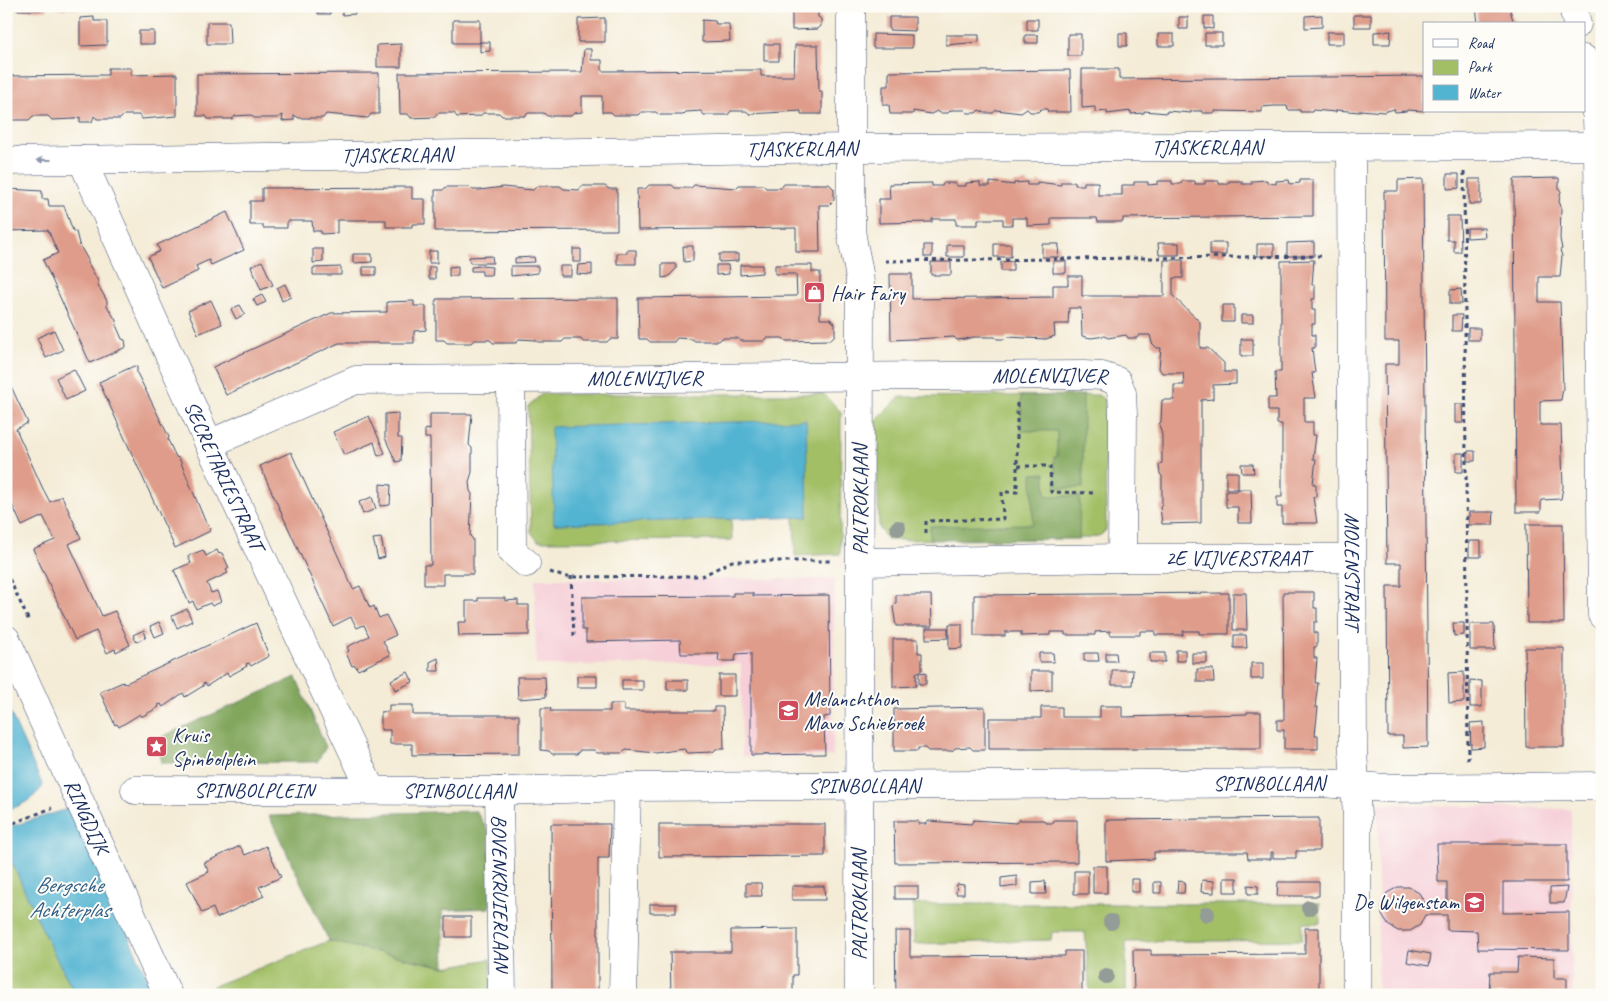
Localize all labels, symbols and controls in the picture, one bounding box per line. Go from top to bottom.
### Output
legend [1423,22,1586,112]
text: Road [1468,34,1495,53]
text: Park [1468,58,1493,77]
text: Water [1468,84,1502,103]
street label: TJASKERLAAN [1151,134,1266,160]
street label: TJASKERLAAN [746,135,861,163]
street label: TJASKERLAAN [341,141,456,169]
one-way arrow [36,156,52,164]
place label: Hair Fairy [831,280,907,306]
shop icon: Hair Fairy [803,281,827,305]
street label: MOLENVIJVER [992,362,1110,389]
street label: MOLENVIJVER [587,365,705,391]
street label: SECRETARIESTRAAT [178,397,272,559]
street label: PALTROKLAAN [847,441,873,555]
street label: MOLENSTRAAT [1339,513,1366,634]
street label: 2E VIJVERSTRAAT [1165,545,1314,571]
place label: Melanchthon Mavo Schiebroek [804,686,925,736]
school or university icon: Melanchthon Mavo Schiebroek [776,699,800,723]
place label: Kruis Spinbolplein [172,722,256,772]
place icon: Kruis Spinbolplein [144,735,168,759]
street label: SPINBOLLAAN [1213,770,1328,797]
street label: SPINBOLLAAN [808,772,923,799]
street label: RINGDIJK [58,775,117,861]
street label: SPINBOLPLEIN [194,777,317,803]
street label: SPINBOLLAAN [403,777,519,804]
street label: BOVENKRUIERLAAN [486,814,515,975]
street label: PALTROKLAAN [846,846,872,960]
water label: Bergsche Achterplas [29,871,113,924]
place label: De Wilgenstam [1353,889,1460,915]
school or university icon: De Wilgenstam [1463,890,1487,914]

